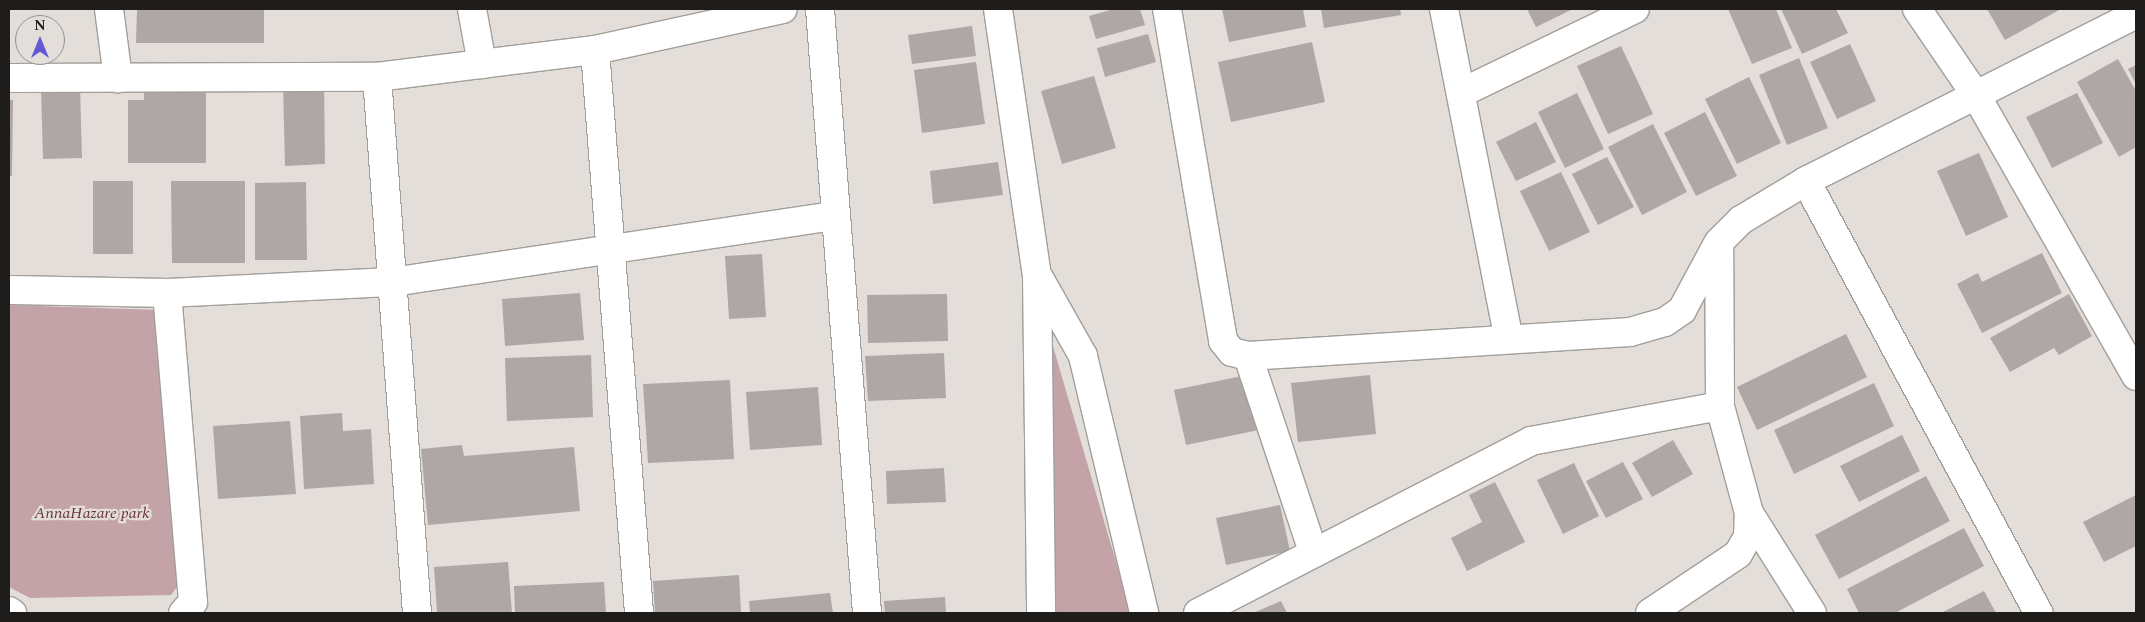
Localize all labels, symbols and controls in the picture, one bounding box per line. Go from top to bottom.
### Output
north arrow [15,15,65,65]
text: N [34,15,46,36]
park label: AnnaHazare park [34,503,150,523]

